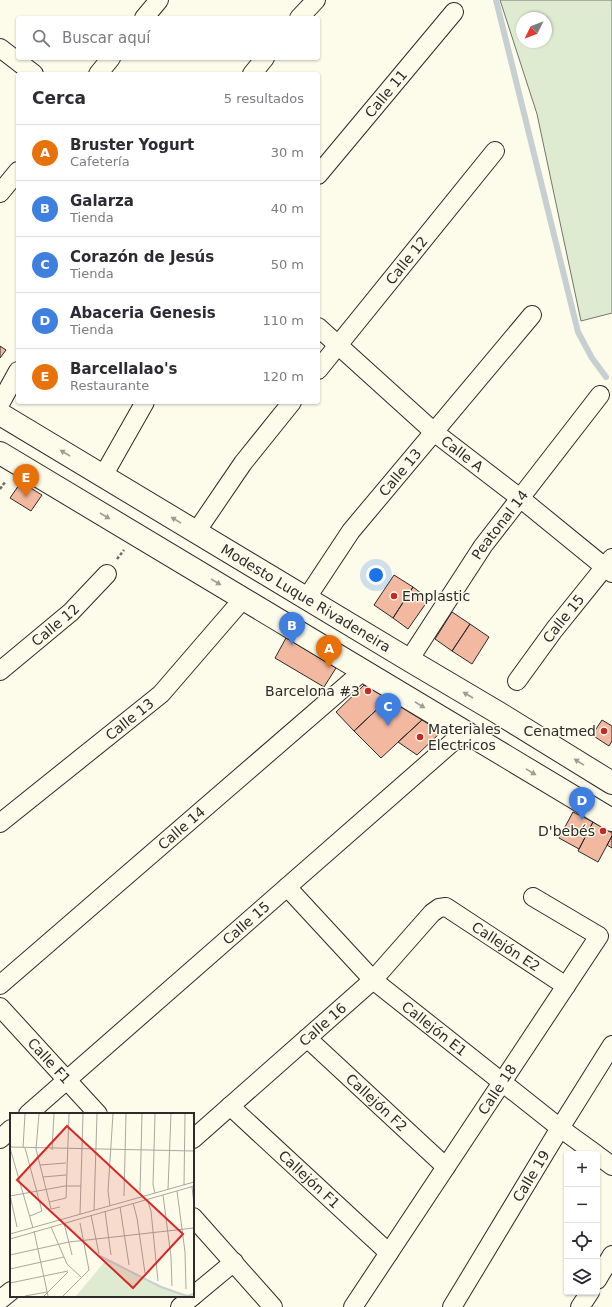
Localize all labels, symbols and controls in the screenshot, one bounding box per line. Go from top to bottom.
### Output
north arrow [516,12,552,48]
search box [16,16,320,60]
icon: search [30,27,52,49]
text: Buscar aquí [62,29,150,47]
street label: Calle 11 [361,67,410,121]
text: Cerca [32,88,86,108]
text: 5 resultados [224,91,304,106]
text: Bruster Yogurt [70,136,194,154]
text: A [40,145,50,160]
text: 30 m [271,145,304,160]
text: Cafetería [70,154,130,169]
text: Galarza [70,192,134,210]
text: B [40,201,50,216]
text: 40 m [271,201,304,216]
text: Tienda [70,210,114,225]
street label: Calle 12 [382,233,431,288]
text: Corazón de Jesús [70,248,214,266]
text: C [40,257,50,272]
text: 50 m [271,257,304,272]
text: Tienda [70,266,114,281]
text: Abaceria Genesis [70,304,216,322]
text: D [40,313,50,328]
text: 110 m [262,313,304,328]
text: Tienda [70,322,114,337]
text: Barcellalao's [70,360,178,378]
text: E [41,369,49,384]
text: 120 m [262,369,304,384]
text: Restaurante [70,378,149,393]
street label: Calle A [438,432,487,475]
street label: Calle 13 [376,445,425,499]
one-way arrow [59,450,71,457]
pin: E [13,464,39,497]
street label: Peatonal 14 [468,487,531,562]
one-way arrow [99,512,110,519]
one-way arrow [170,517,182,524]
street label: Modesto Luque Rivadeneira [218,541,394,655]
your location [366,565,386,585]
one-way arrow [210,579,222,586]
place label: Emplastic [402,588,470,604]
marker: Emplastic [389,591,399,601]
street label: Calle 15 [540,591,588,646]
street label: Calle 12 [28,601,82,649]
pin: B [279,612,305,645]
pin: A [316,635,342,668]
place label: Barcelona #3 [265,683,360,699]
marker: Barcelona #3 [363,686,373,696]
one-way arrow [462,691,474,698]
pin: C [375,693,401,726]
street label: Calle 13 [102,695,157,743]
one-way arrow [414,702,426,709]
place label: Materiales Electricos [428,721,501,753]
place label: Cenatmed [524,723,596,739]
marker: Cenatmed [599,726,609,736]
marker: Materiales Electricos [415,732,425,742]
one-way arrow [573,759,585,766]
one-way arrow [526,768,536,776]
pin: D [569,787,595,820]
street label: Calle 14 [155,803,208,853]
place label: D'bebés [538,823,595,839]
marker: D'bebés [598,826,608,836]
street label: Calle 15 [219,898,273,948]
street label: Callejón E2 [469,918,543,975]
street label: Callejón E1 [399,998,470,1059]
street label: Calle 16 [296,1000,349,1049]
street label: Calle F1 [24,1035,74,1087]
street label: Calle 18 [475,1061,520,1118]
street label: Callejón F2 [343,1070,411,1135]
inset map [10,1113,194,1297]
street label: Callejón F1 [275,1147,343,1212]
street label: Calle 19 [509,1147,553,1205]
map controls [564,1151,600,1295]
button: + [564,1151,600,1187]
button: − [564,1187,600,1223]
button: locate [564,1223,600,1259]
button: layers [564,1259,600,1295]

